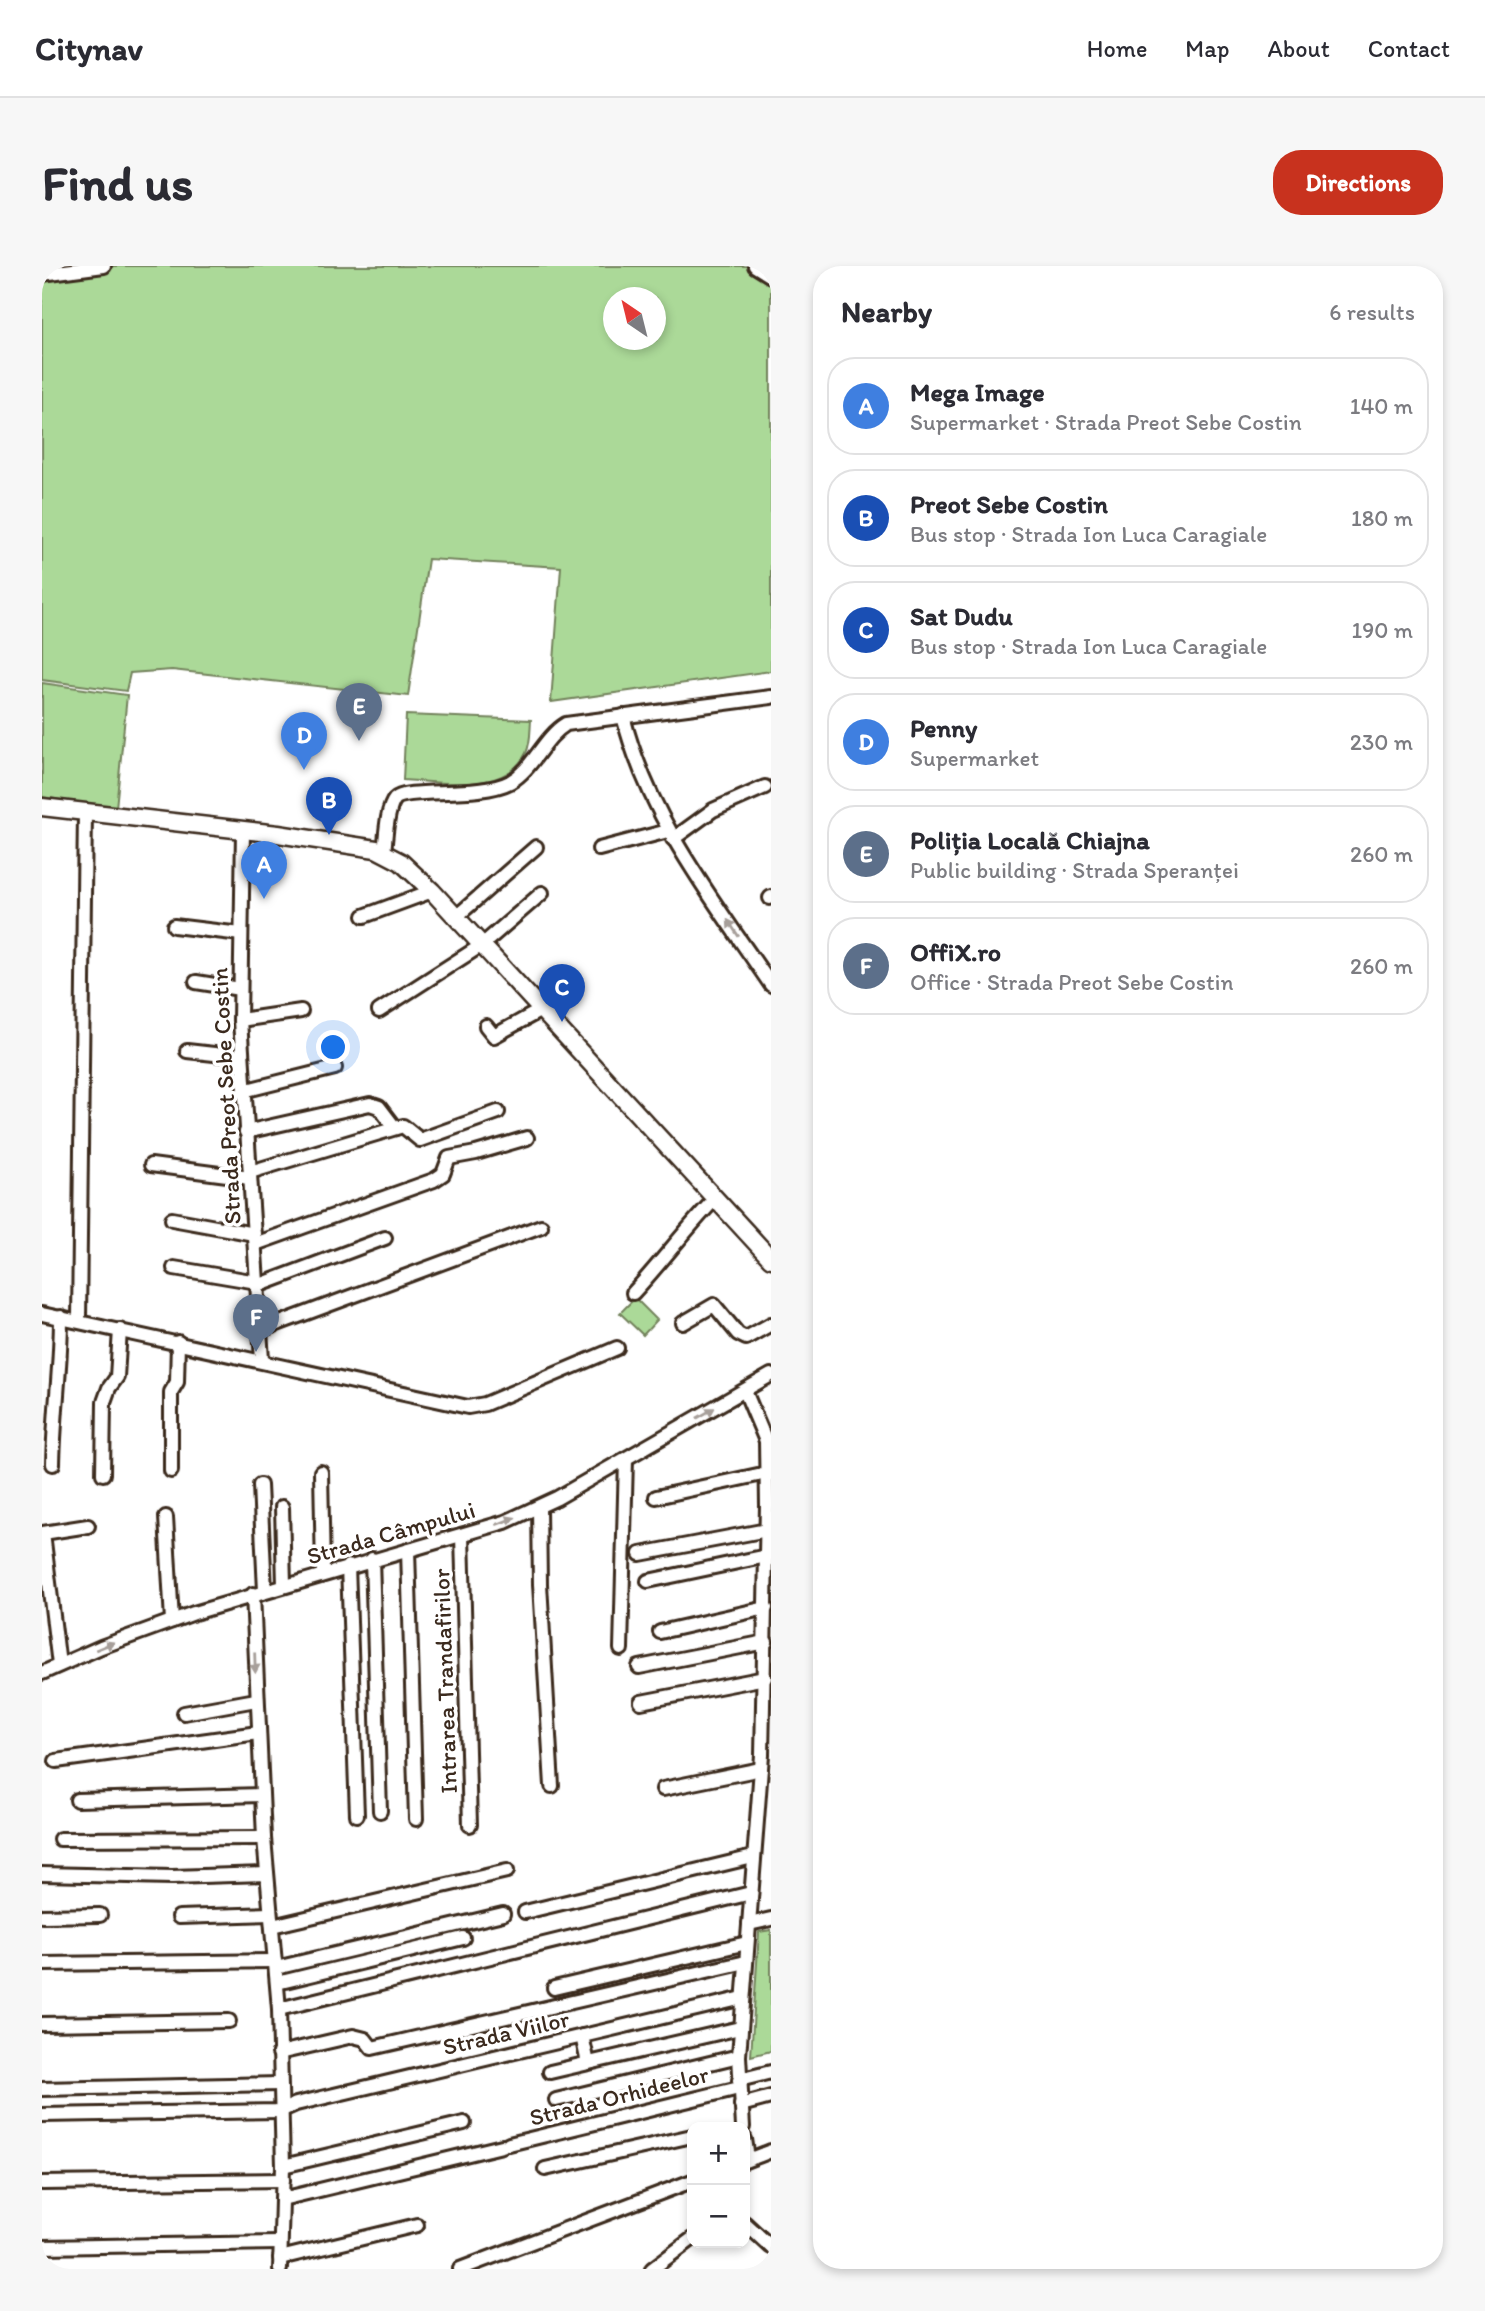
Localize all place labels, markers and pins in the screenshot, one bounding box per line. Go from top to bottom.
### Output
pin: E [336,683,382,741]
pin: D [281,712,327,770]
pin: B [306,777,352,835]
pin: A [241,841,287,899]
pin: C [539,964,585,1022]
pin: F [233,1294,279,1352]

